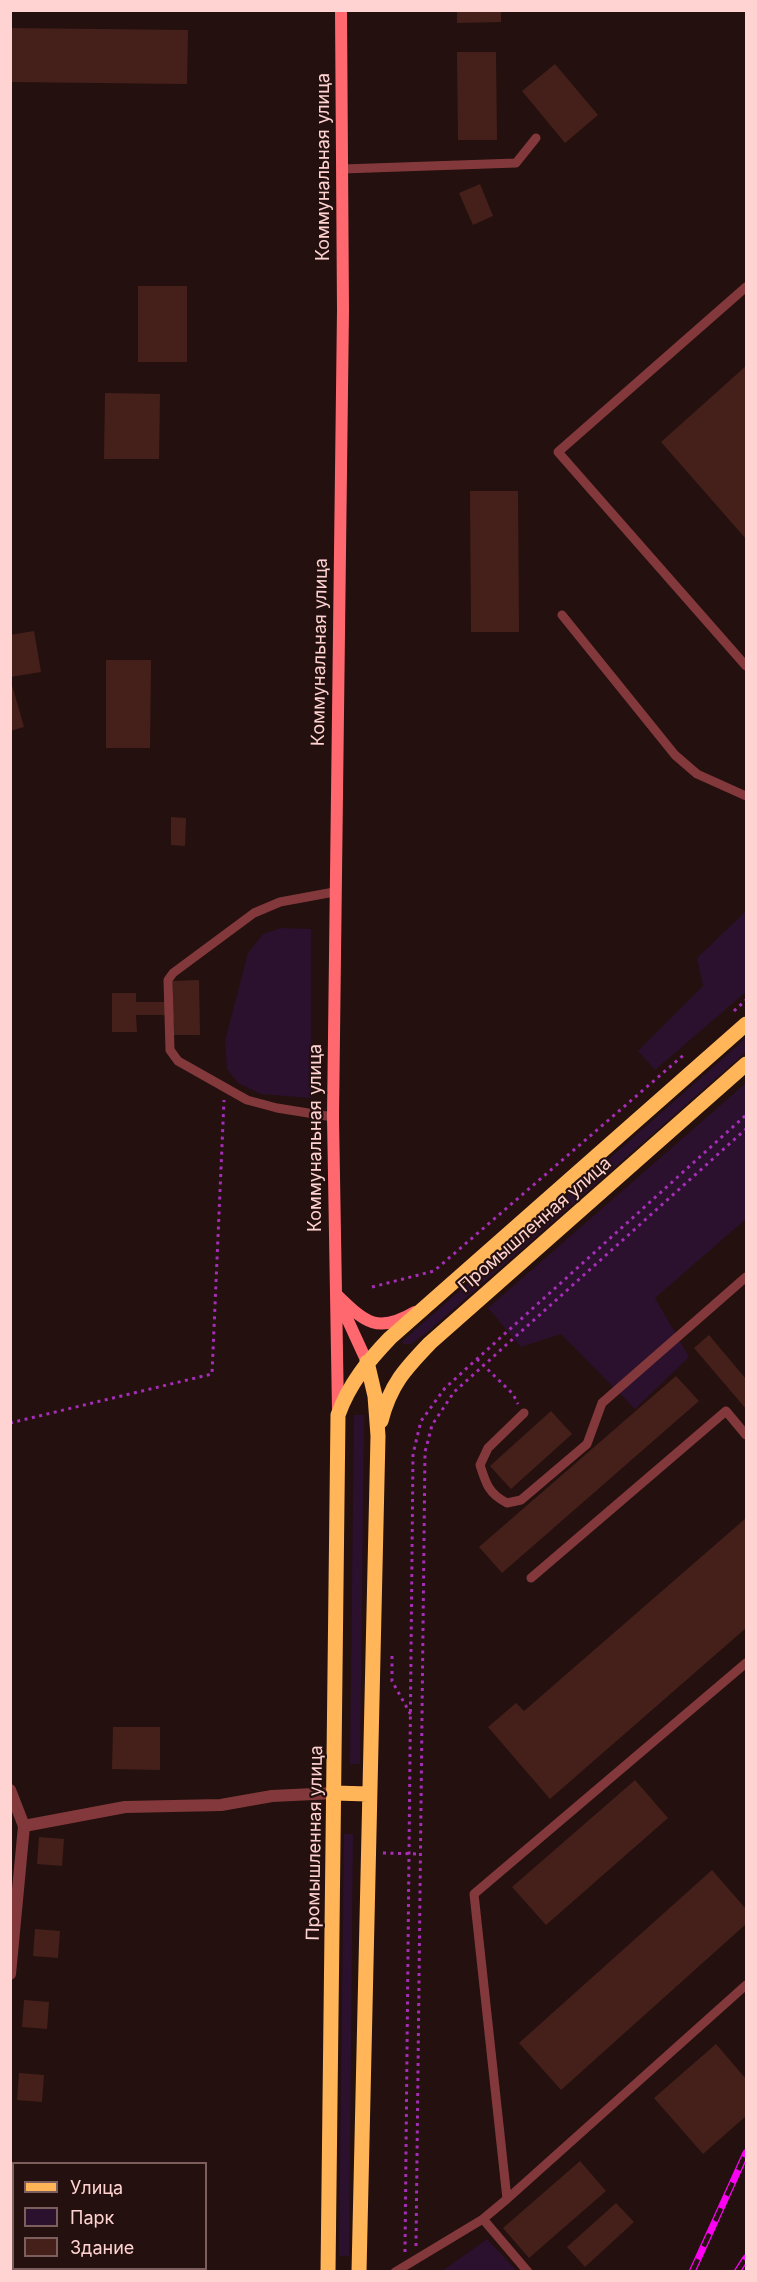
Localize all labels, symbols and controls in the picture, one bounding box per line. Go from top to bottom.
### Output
street label: Коммунальная улица [313,73,335,261]
street label: Коммунальная улица [308,558,332,746]
street label: Коммунальная улица [305,1044,327,1232]
street label: Промышленная улица [454,1153,616,1297]
street label: Промышленная улица [302,1745,328,1941]
legend [12,2162,207,2270]
text: Улица [70,2177,123,2198]
text: Парк [70,2207,114,2228]
text: Здание [70,2237,134,2258]

